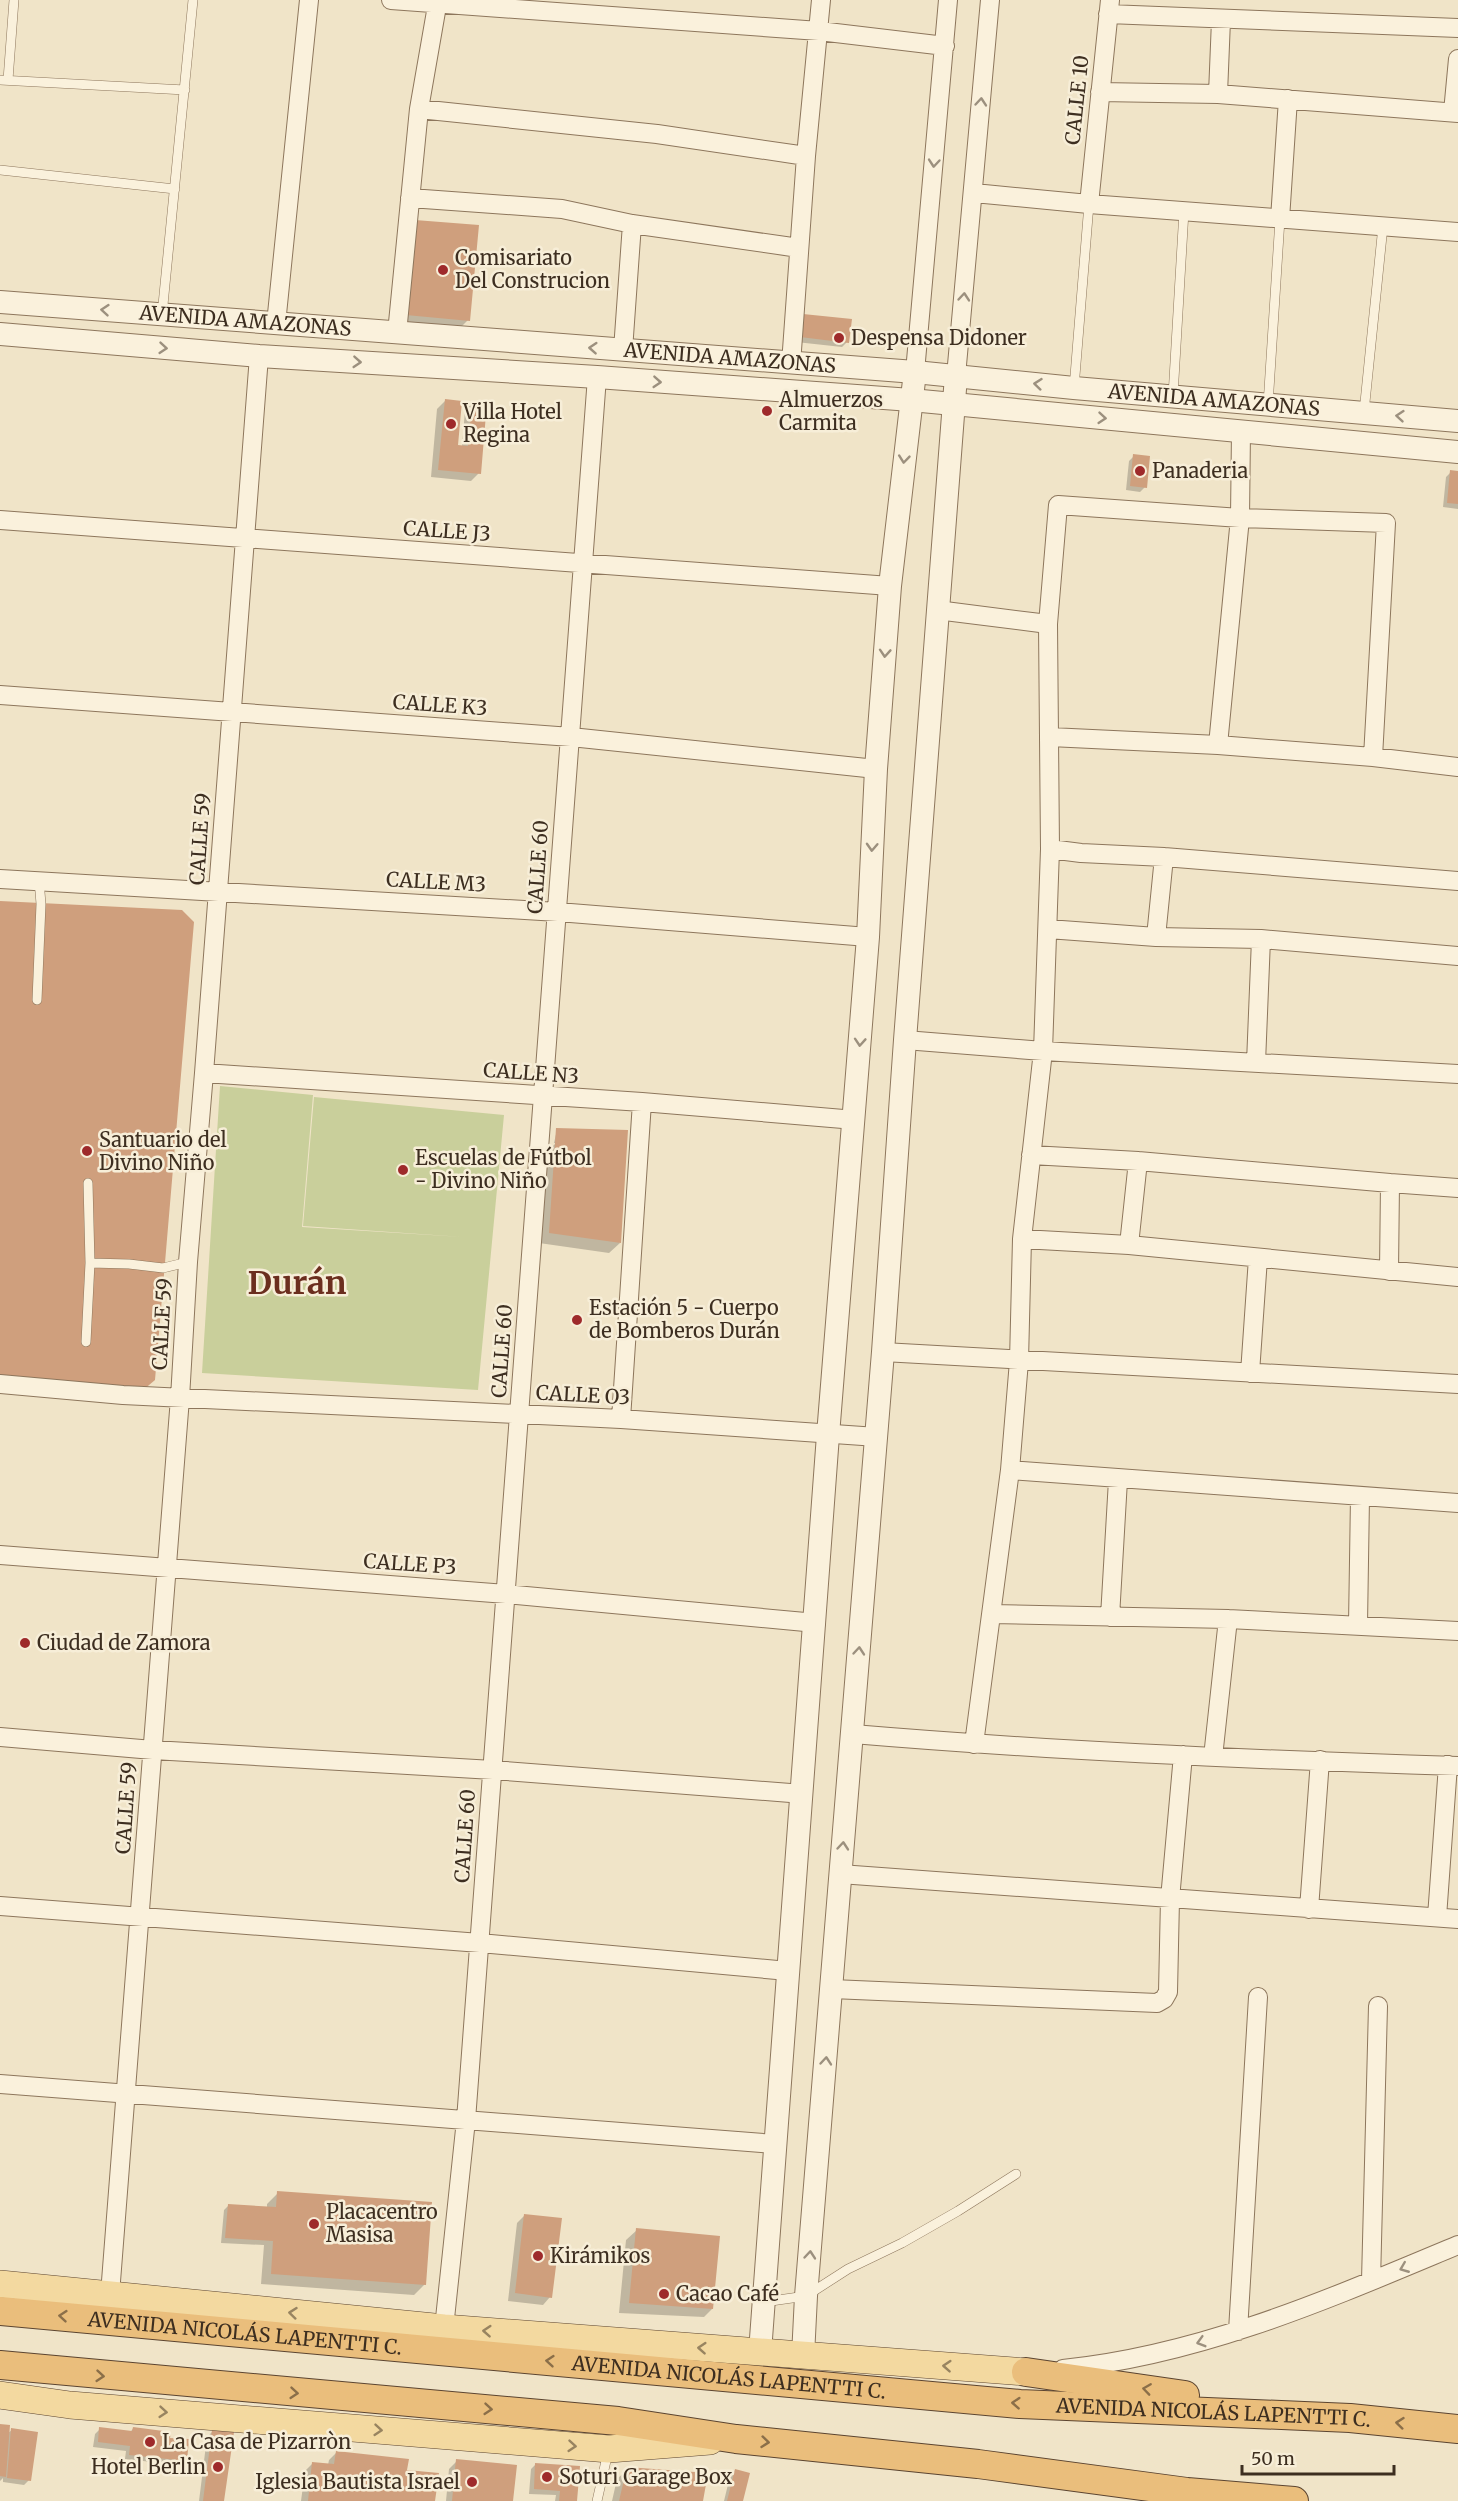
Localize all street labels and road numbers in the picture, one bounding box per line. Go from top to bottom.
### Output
street label: CALLE 10 [1059,54,1094,146]
street label: AVENIDA AMAZONAS [137,300,352,341]
street label: AVENIDA AMAZONAS [622,337,837,378]
street label: AVENIDA AMAZONAS [1106,378,1321,421]
street label: CALLE J3 [402,515,492,546]
street label: CALLE K3 [392,689,488,720]
street label: CALLE 59 [184,792,215,886]
street label: CALLE 60 [522,819,553,915]
street label: CALLE M3 [385,866,487,897]
street label: CALLE N3 [482,1057,580,1088]
street label: CALLE 59 [147,1277,176,1371]
street label: CALLE 60 [486,1303,517,1399]
street label: CALLE O3 [535,1380,631,1409]
street label: CALLE P3 [363,1548,457,1579]
street label: CALLE 59 [110,1761,141,1855]
street label: CALLE 60 [449,1788,480,1884]
street label: AVENIDA NICOLÁS LAPENTTI C. [86,2306,403,2360]
street label: AVENIDA NICOLÁS LAPENTTI C. [570,2350,887,2404]
street label: AVENIDA NICOLÁS LAPENTTI C. [1055,2392,1372,2432]

